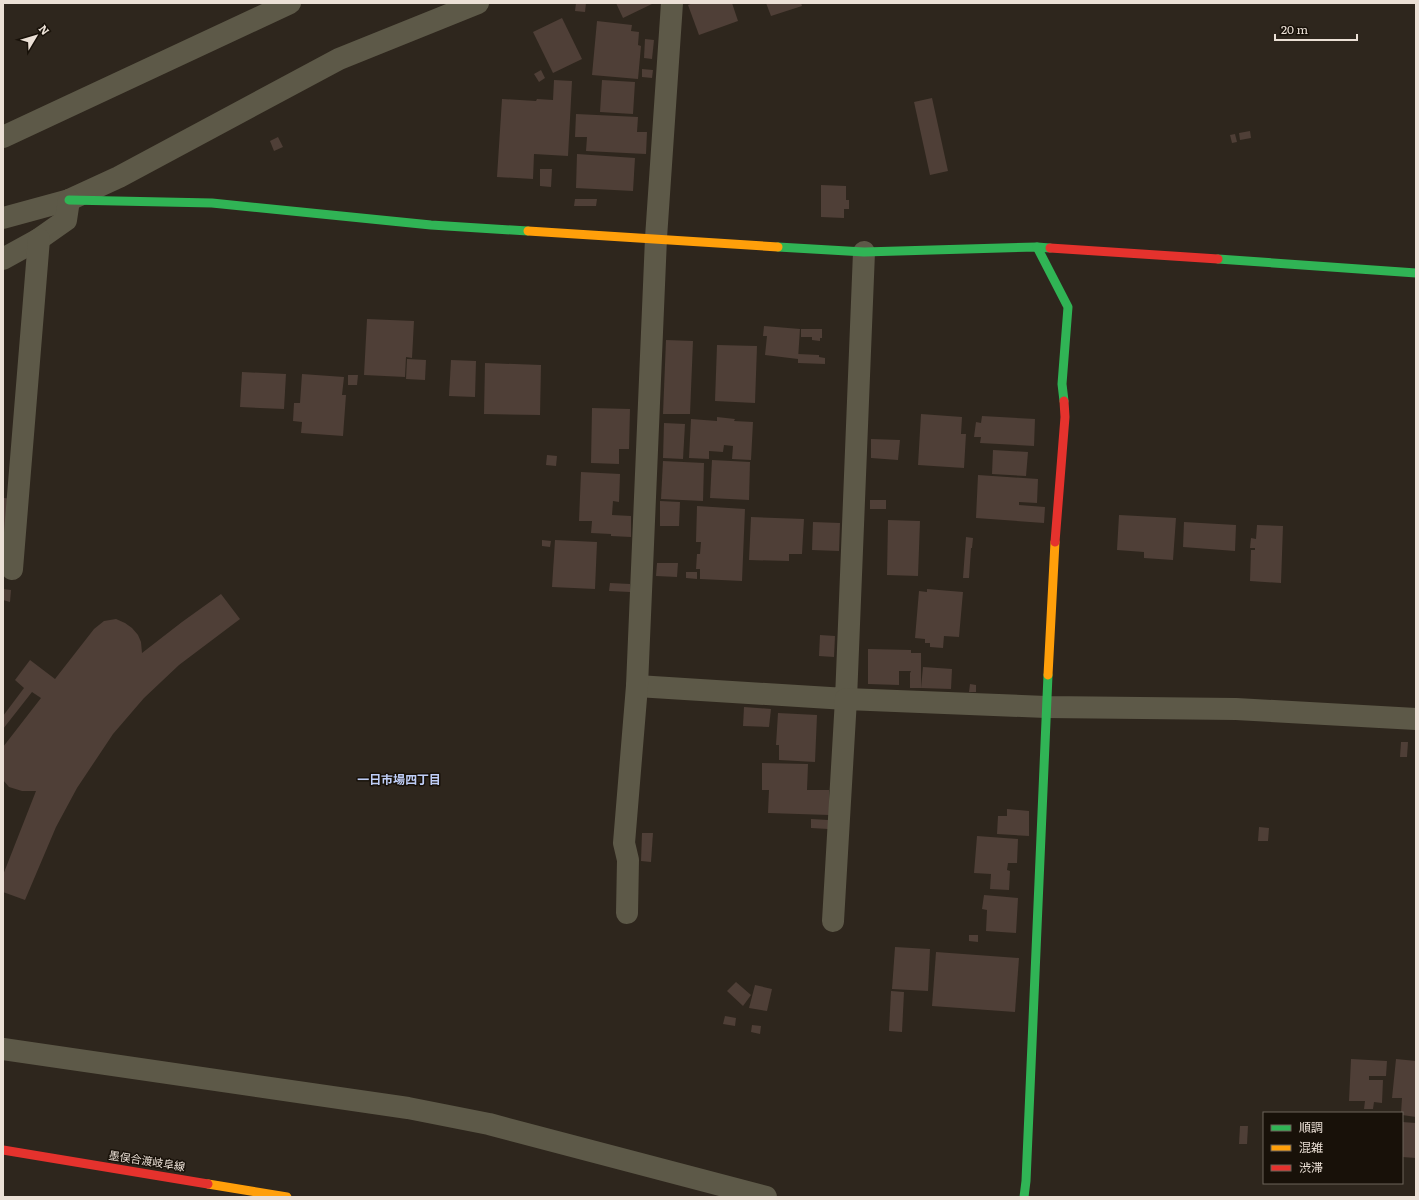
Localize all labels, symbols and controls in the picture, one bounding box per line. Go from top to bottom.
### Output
north arrow [16,16,56,56]
scale bar [1275,16,1357,42]
text: 20 m [1281,20,1308,38]
text: N [36,21,54,38]
district label: 一日市場四丁目 [357,770,441,788]
legend [1263,1112,1403,1184]
text: 順調 [1299,1118,1323,1136]
text: 混雑 [1299,1138,1323,1156]
street label: 墨俣合渡岐阜線 [108,1146,186,1174]
text: 渋滞 [1299,1158,1323,1176]

